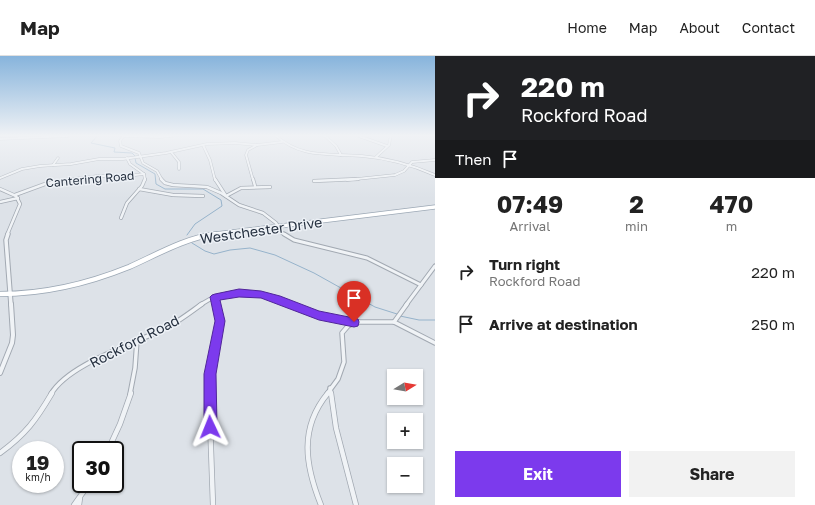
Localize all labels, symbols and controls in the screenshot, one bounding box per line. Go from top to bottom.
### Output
text: Map [20,16,60,39]
text: Home [567,19,607,36]
text: Map [629,19,657,36]
text: About [679,19,720,36]
text: Contact [742,19,795,36]
text: 220 m [521,70,605,103]
icon: right [455,72,507,124]
text: Rockford Road [521,104,648,126]
icon: arrive [499,148,521,170]
text: Then [455,150,491,168]
street label: Cantering Road [45,168,135,190]
text: 07:49 [497,189,563,218]
text: 2 [629,189,644,218]
text: 470 [710,189,753,218]
street label: Westchester Drive [199,213,323,247]
text: Arrival [510,218,550,234]
text: min [625,218,648,234]
text: m [726,218,737,234]
text: Turn right [489,255,560,273]
icon: right [455,261,477,283]
text: 220 m [751,263,795,281]
text: Rockford Road [489,273,580,289]
pin [337,281,371,322]
icon: arrive [343,287,365,309]
street label: Rockford Road [86,311,182,371]
icon: arrive [455,313,477,335]
text: Arrive at destination [489,315,638,333]
text: 250 m [751,315,795,333]
north arrow [387,369,423,405]
map controls [387,369,423,493]
position arrow [189,406,231,448]
button: + [387,413,423,449]
speed limit sign: 30 [72,441,124,493]
text: 19 [26,450,49,474]
button: Exit [455,451,621,497]
button: Share [629,451,795,497]
button: − [387,457,423,493]
text: km/h [25,471,51,483]

